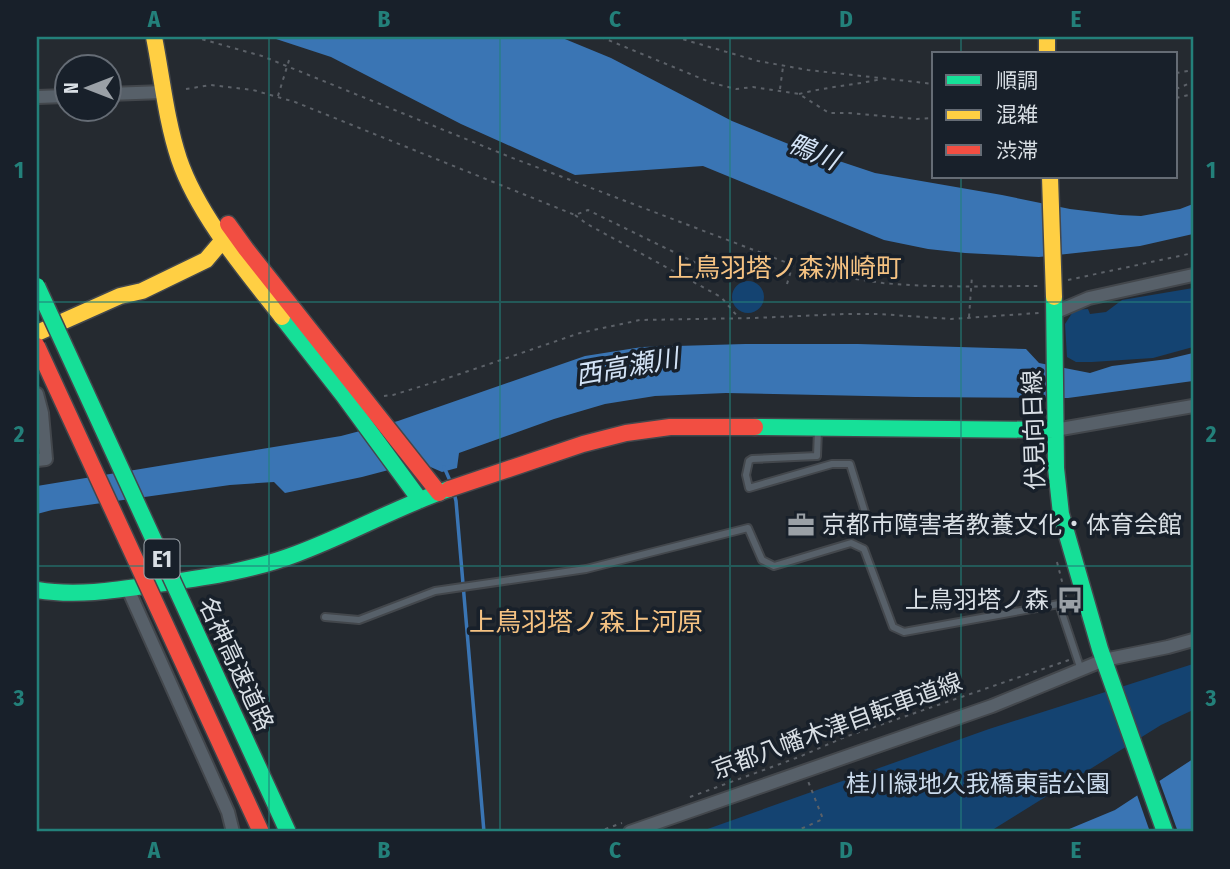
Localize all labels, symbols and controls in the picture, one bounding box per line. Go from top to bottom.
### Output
text: A [147,5,161,33]
text: B [378,5,391,33]
text: C [609,5,621,33]
text: D [839,5,853,33]
text: E [1071,5,1082,33]
north arrow [52,52,122,122]
legend [932,52,1178,178]
text: 順調 [996,68,1038,94]
text: N [60,82,83,94]
text: 混雑 [996,102,1038,128]
water label: 鴨川 [783,128,846,178]
text: 渋滞 [996,138,1038,164]
text: 1 [14,156,24,184]
text: 1 [1206,156,1216,184]
district label: 上鳥羽塔ノ森洲崎町 [668,253,902,284]
water label: 西高瀬川 [573,342,684,391]
street label: 伏見向日線 [1018,370,1050,490]
text: 2 [13,420,25,448]
text: 2 [1205,420,1217,448]
office icon: 京都市障害者教養文化・体育会館 [786,510,816,540]
place label: 京都市障害者教養文化・体育会館 [822,511,1182,539]
road number: E1 [144,540,180,579]
bus stop icon: 上鳥羽塔ノ森 [1055,585,1085,615]
place label: 上鳥羽塔ノ森 [905,586,1049,614]
street label: 名神高速道路 [193,593,279,735]
district label: 上鳥羽塔ノ森上河原 [469,607,703,638]
street label: 京都八幡木津自転車道線 [708,668,966,784]
text: 3 [13,684,25,712]
text: 3 [1205,684,1217,712]
park label: 桂川緑地久我橋東詰公園 [846,770,1110,798]
text: A [147,836,161,864]
text: B [378,836,391,864]
text: C [609,836,621,864]
text: D [839,836,853,864]
text: E [1071,836,1082,864]

